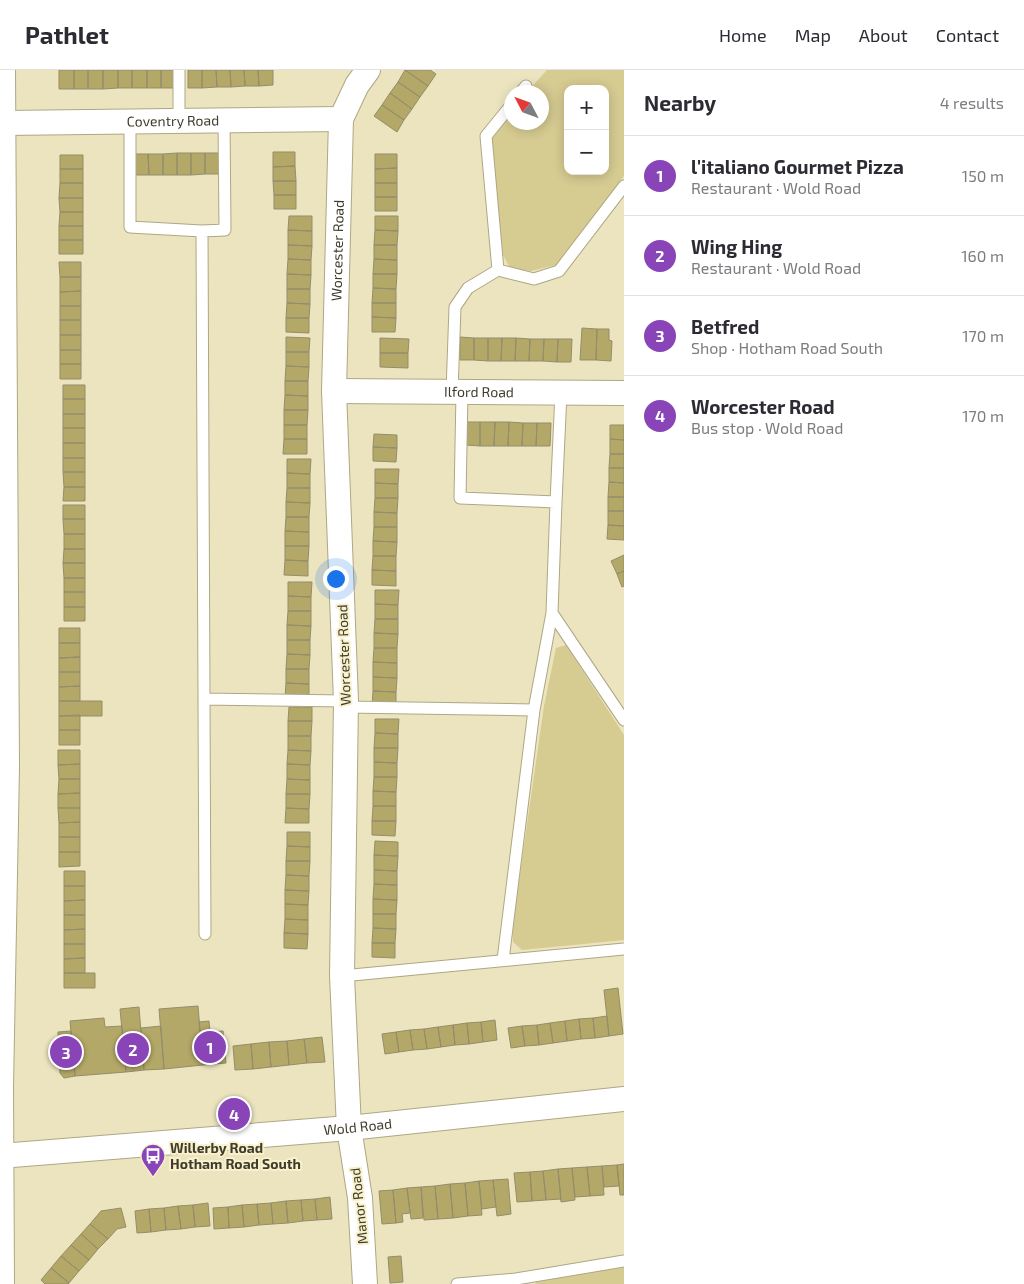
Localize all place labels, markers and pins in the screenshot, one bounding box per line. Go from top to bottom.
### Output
pin: 1 [194,1028,226,1066]
pin: 2 [117,1030,149,1068]
pin: 3 [50,1033,82,1071]
pin: 4 [218,1095,250,1133]
place label: Willerby Road Hotham Road South [170,1139,301,1172]
bus stop icon: Willerby Road Hotham Road South [140,1143,166,1177]

